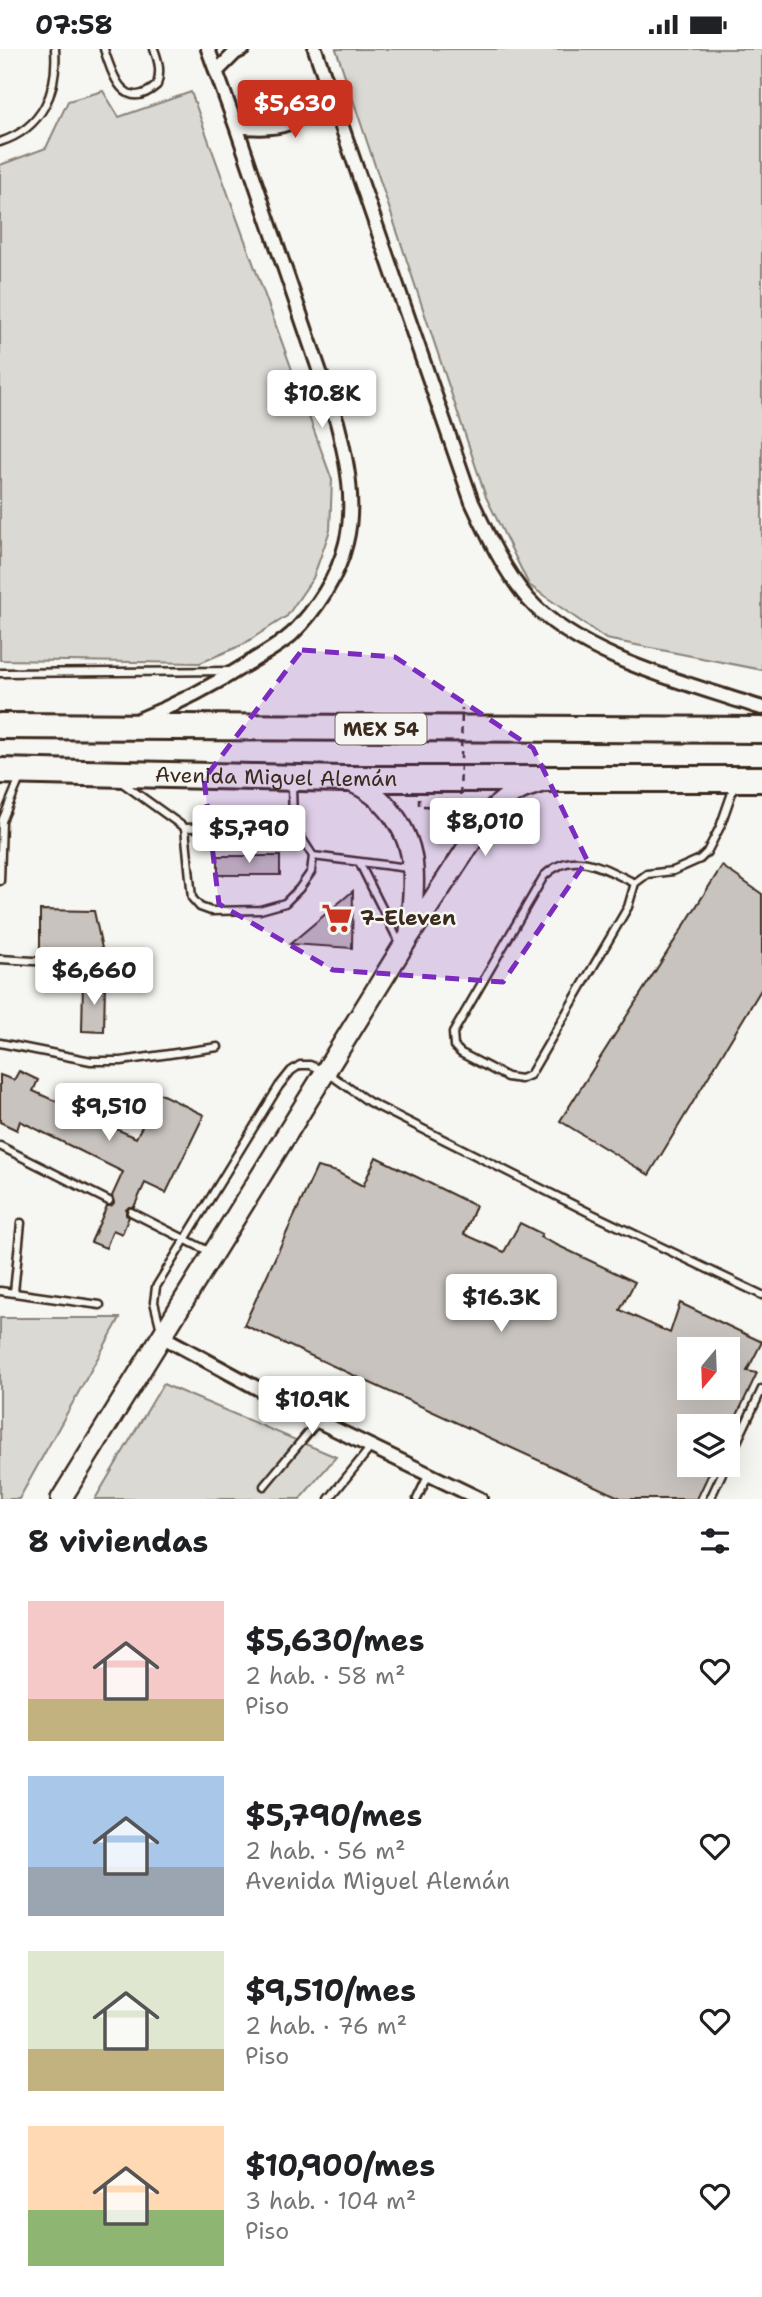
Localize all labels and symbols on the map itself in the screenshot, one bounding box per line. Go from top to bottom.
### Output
pin: $5,630 [238,81,352,140]
pin: $10.8K [265,371,379,430]
road number: MEX 54 [336,713,426,744]
street label: Avenida Miguel Alemán [155,761,397,793]
pin: $8,010 [428,799,542,858]
pin: $5,790 [192,805,306,865]
supermarket icon: 7-Eleven [320,901,354,935]
place label: 7-Eleven [360,904,456,932]
pin: $6,660 [37,947,151,1007]
pin: $9,510 [52,1083,166,1143]
pin: $16.3K [444,1275,558,1334]
north arrow [677,1337,740,1400]
pin: $10.9K [255,1377,369,1436]

